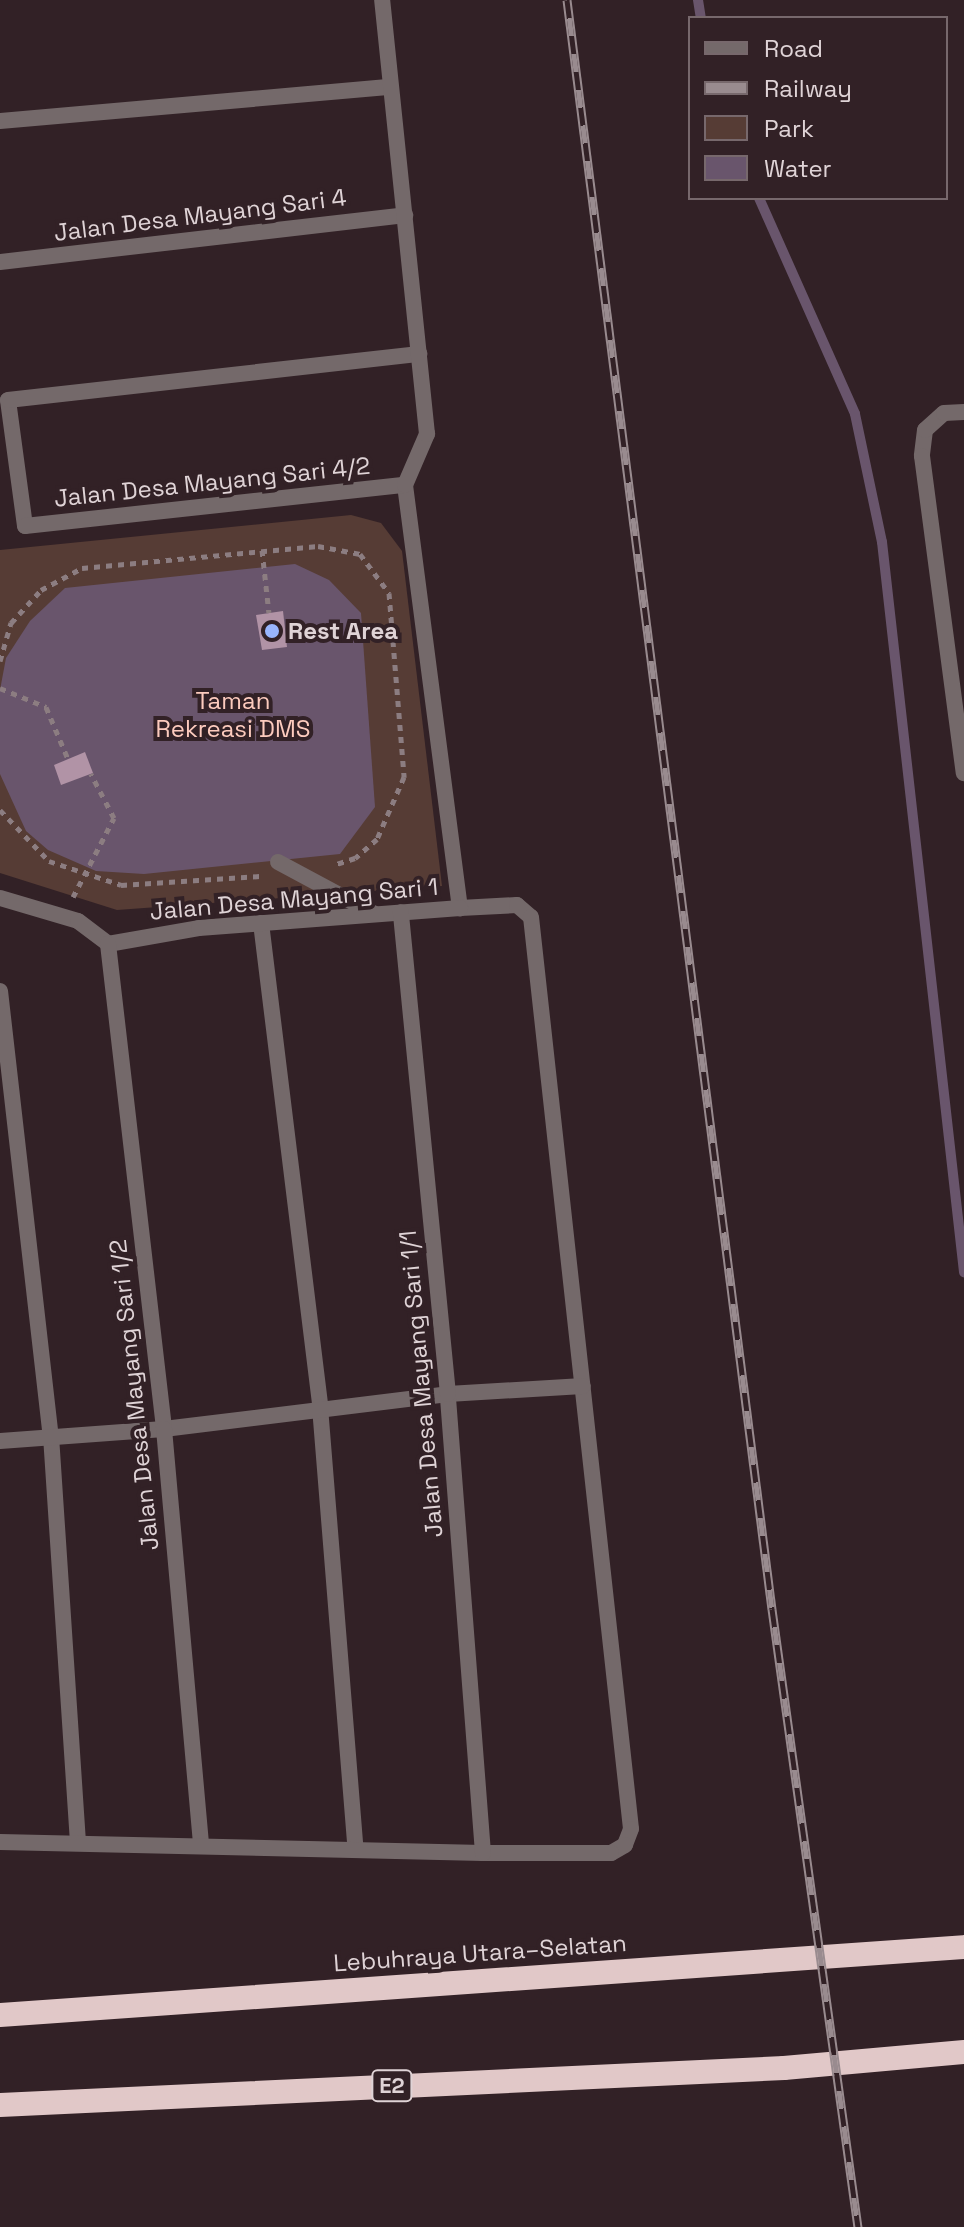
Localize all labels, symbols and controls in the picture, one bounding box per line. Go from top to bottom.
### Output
legend [688,16,948,200]
text: Road [764,33,823,64]
text: Railway [764,73,852,104]
text: Park [764,113,814,144]
text: Water [764,153,832,184]
street label: Jalan Desa Mayang Sari 4 [52,183,348,247]
street label: Jalan Desa Mayang Sari 4/2 [53,451,371,513]
place label: Rest Area [288,617,398,645]
marker: Rest Area [263,622,281,640]
park label: Taman Rekreasi DMS [156,687,310,743]
street label: Jalan Desa Mayang Sari 1 [149,872,439,926]
street label: Jalan Desa Mayang Sari 1/1 [393,1229,449,1539]
street label: Jalan Desa Mayang Sari 1/2 [103,1238,165,1552]
street label: Lebuhraya Utara–Selatan [332,1928,628,1978]
road number: E2 [370,2068,414,2104]

